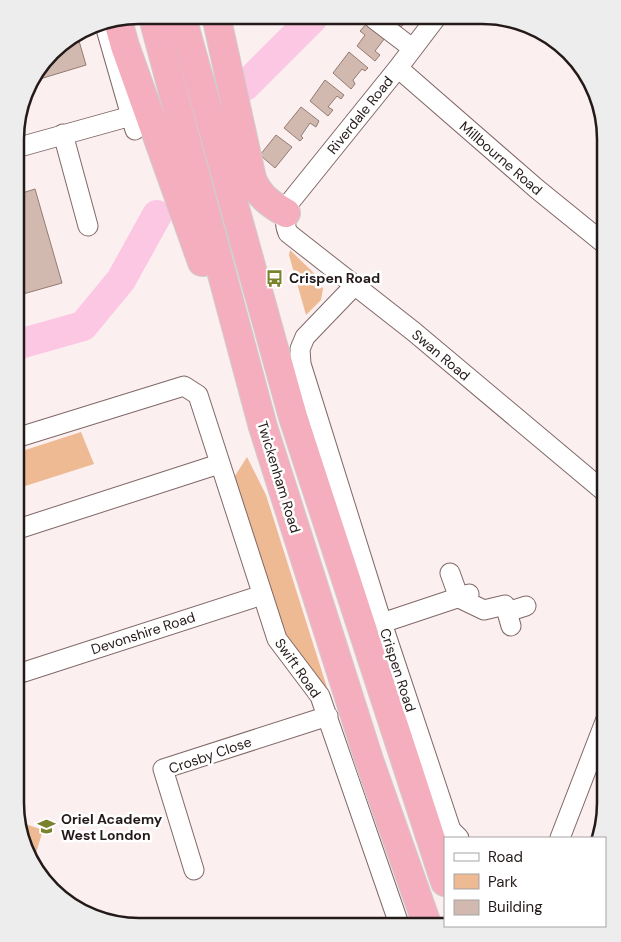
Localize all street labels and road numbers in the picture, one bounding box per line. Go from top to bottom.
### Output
street label: Riverdale Road [323,72,397,158]
street label: Millbourne Road [456,117,546,199]
street label: Swan Road [408,325,474,385]
street label: Twickenham Road [253,419,305,535]
street label: Devonshire Road [89,608,197,658]
street label: Crispen Road [376,626,420,714]
street label: Swift Road [271,635,325,701]
street label: Crosby Close [166,732,254,778]

